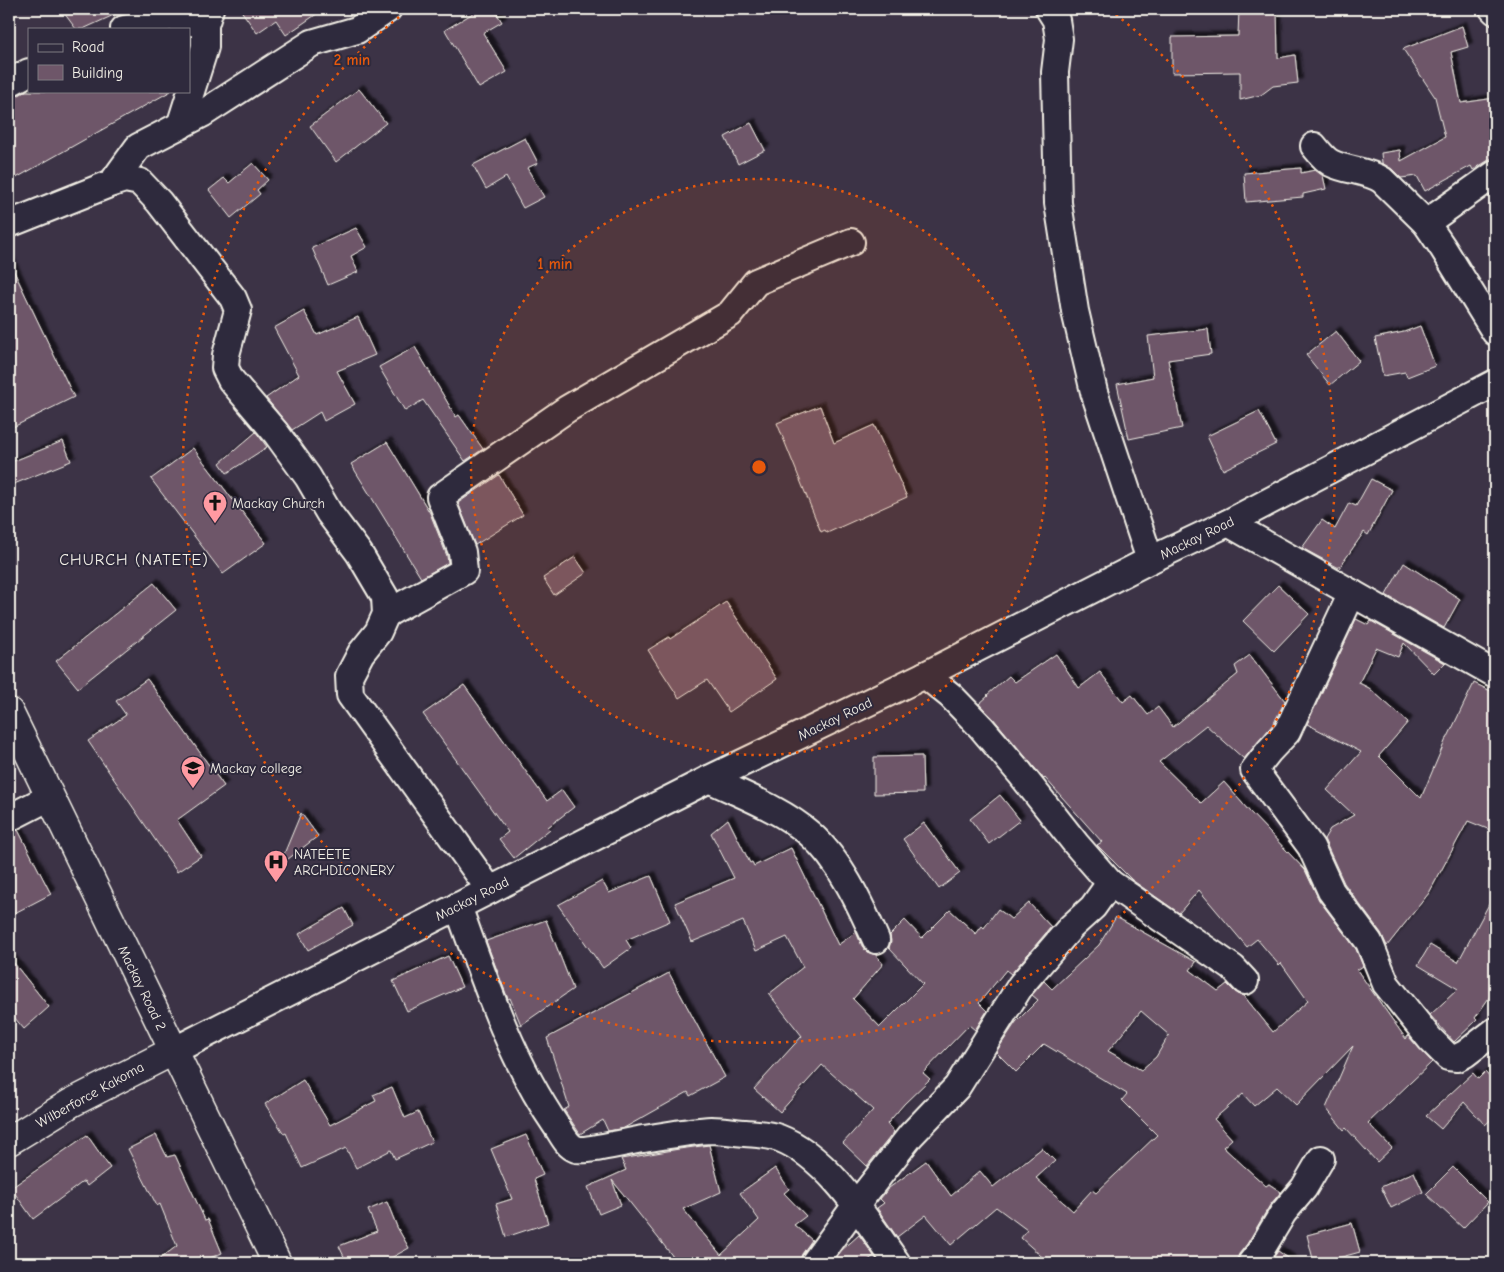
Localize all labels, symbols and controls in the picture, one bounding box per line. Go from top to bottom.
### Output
legend [28,28,190,92]
text: Road [72,38,104,56]
text: 2 min [334,51,370,69]
text: Building [72,64,123,82]
text: 1 min [538,255,572,273]
centre of rings [750,458,768,476]
church icon: Mackay Church [202,490,228,524]
place label: Mackay Church [232,495,325,512]
street label: Mackay Road [1157,513,1237,563]
district label: CHURCH (NATETE) [59,551,209,569]
street label: Mackay Road [795,694,875,744]
school or university icon: Mackay college [180,755,206,789]
place label: Mackay college [210,760,302,777]
place label: NATEETE ARCHDICONERY [294,846,395,879]
hospital icon: NATEETE ARCHDICONERY [263,849,289,883]
street label: Mackay Road [432,873,512,925]
street label: Mackay Road 2 [114,943,170,1033]
street label: Wilberforce Kakoma [33,1058,147,1132]

